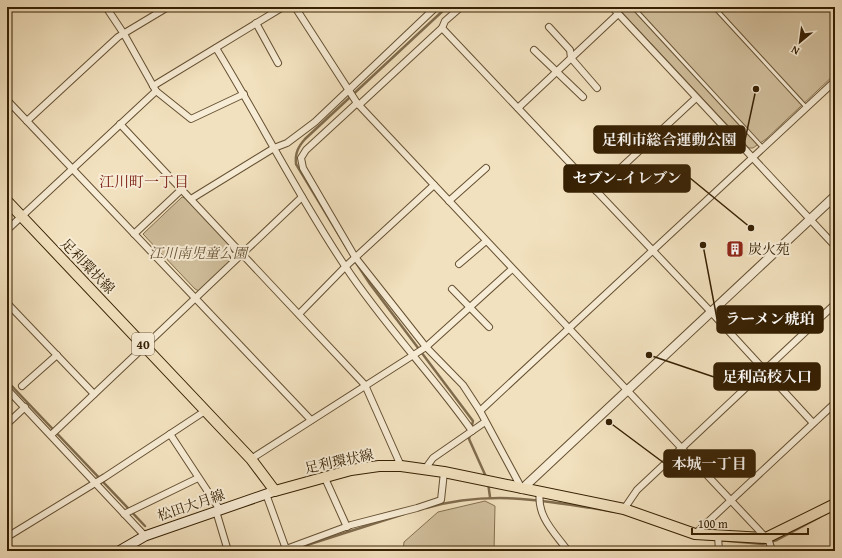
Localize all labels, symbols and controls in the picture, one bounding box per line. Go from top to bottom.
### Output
north arrow [780,22,820,62]
text: N [787,42,802,60]
callout: 足利市総合運動公園 [594,126,745,153]
text: 足利市総合運動公園 [601,129,737,150]
callout: セブン-イレブン [564,165,690,192]
text: セブン-イレブン [572,167,682,188]
district label: 江川町一丁目 [99,171,189,192]
street label: 足利環状線 [56,234,120,298]
building icon: 炭火苑 [725,239,745,259]
place label: 炭火苑 [748,239,790,259]
park label: 江川南児童公園 [149,243,249,263]
callout: ラーメン琥珀 [717,306,823,333]
text: ラーメン琥珀 [725,308,815,329]
road number: 40 [132,333,154,355]
callout: 足利高校入口 [714,363,820,390]
text: 足利高校入口 [722,366,812,387]
street label: 足利環状線 [303,444,375,478]
callout: 本城一丁目 [664,450,755,477]
text: 本城一丁目 [671,453,747,474]
street label: 松田大月線 [155,484,227,526]
scale bar [692,510,808,536]
text: 100 m [698,515,728,532]

